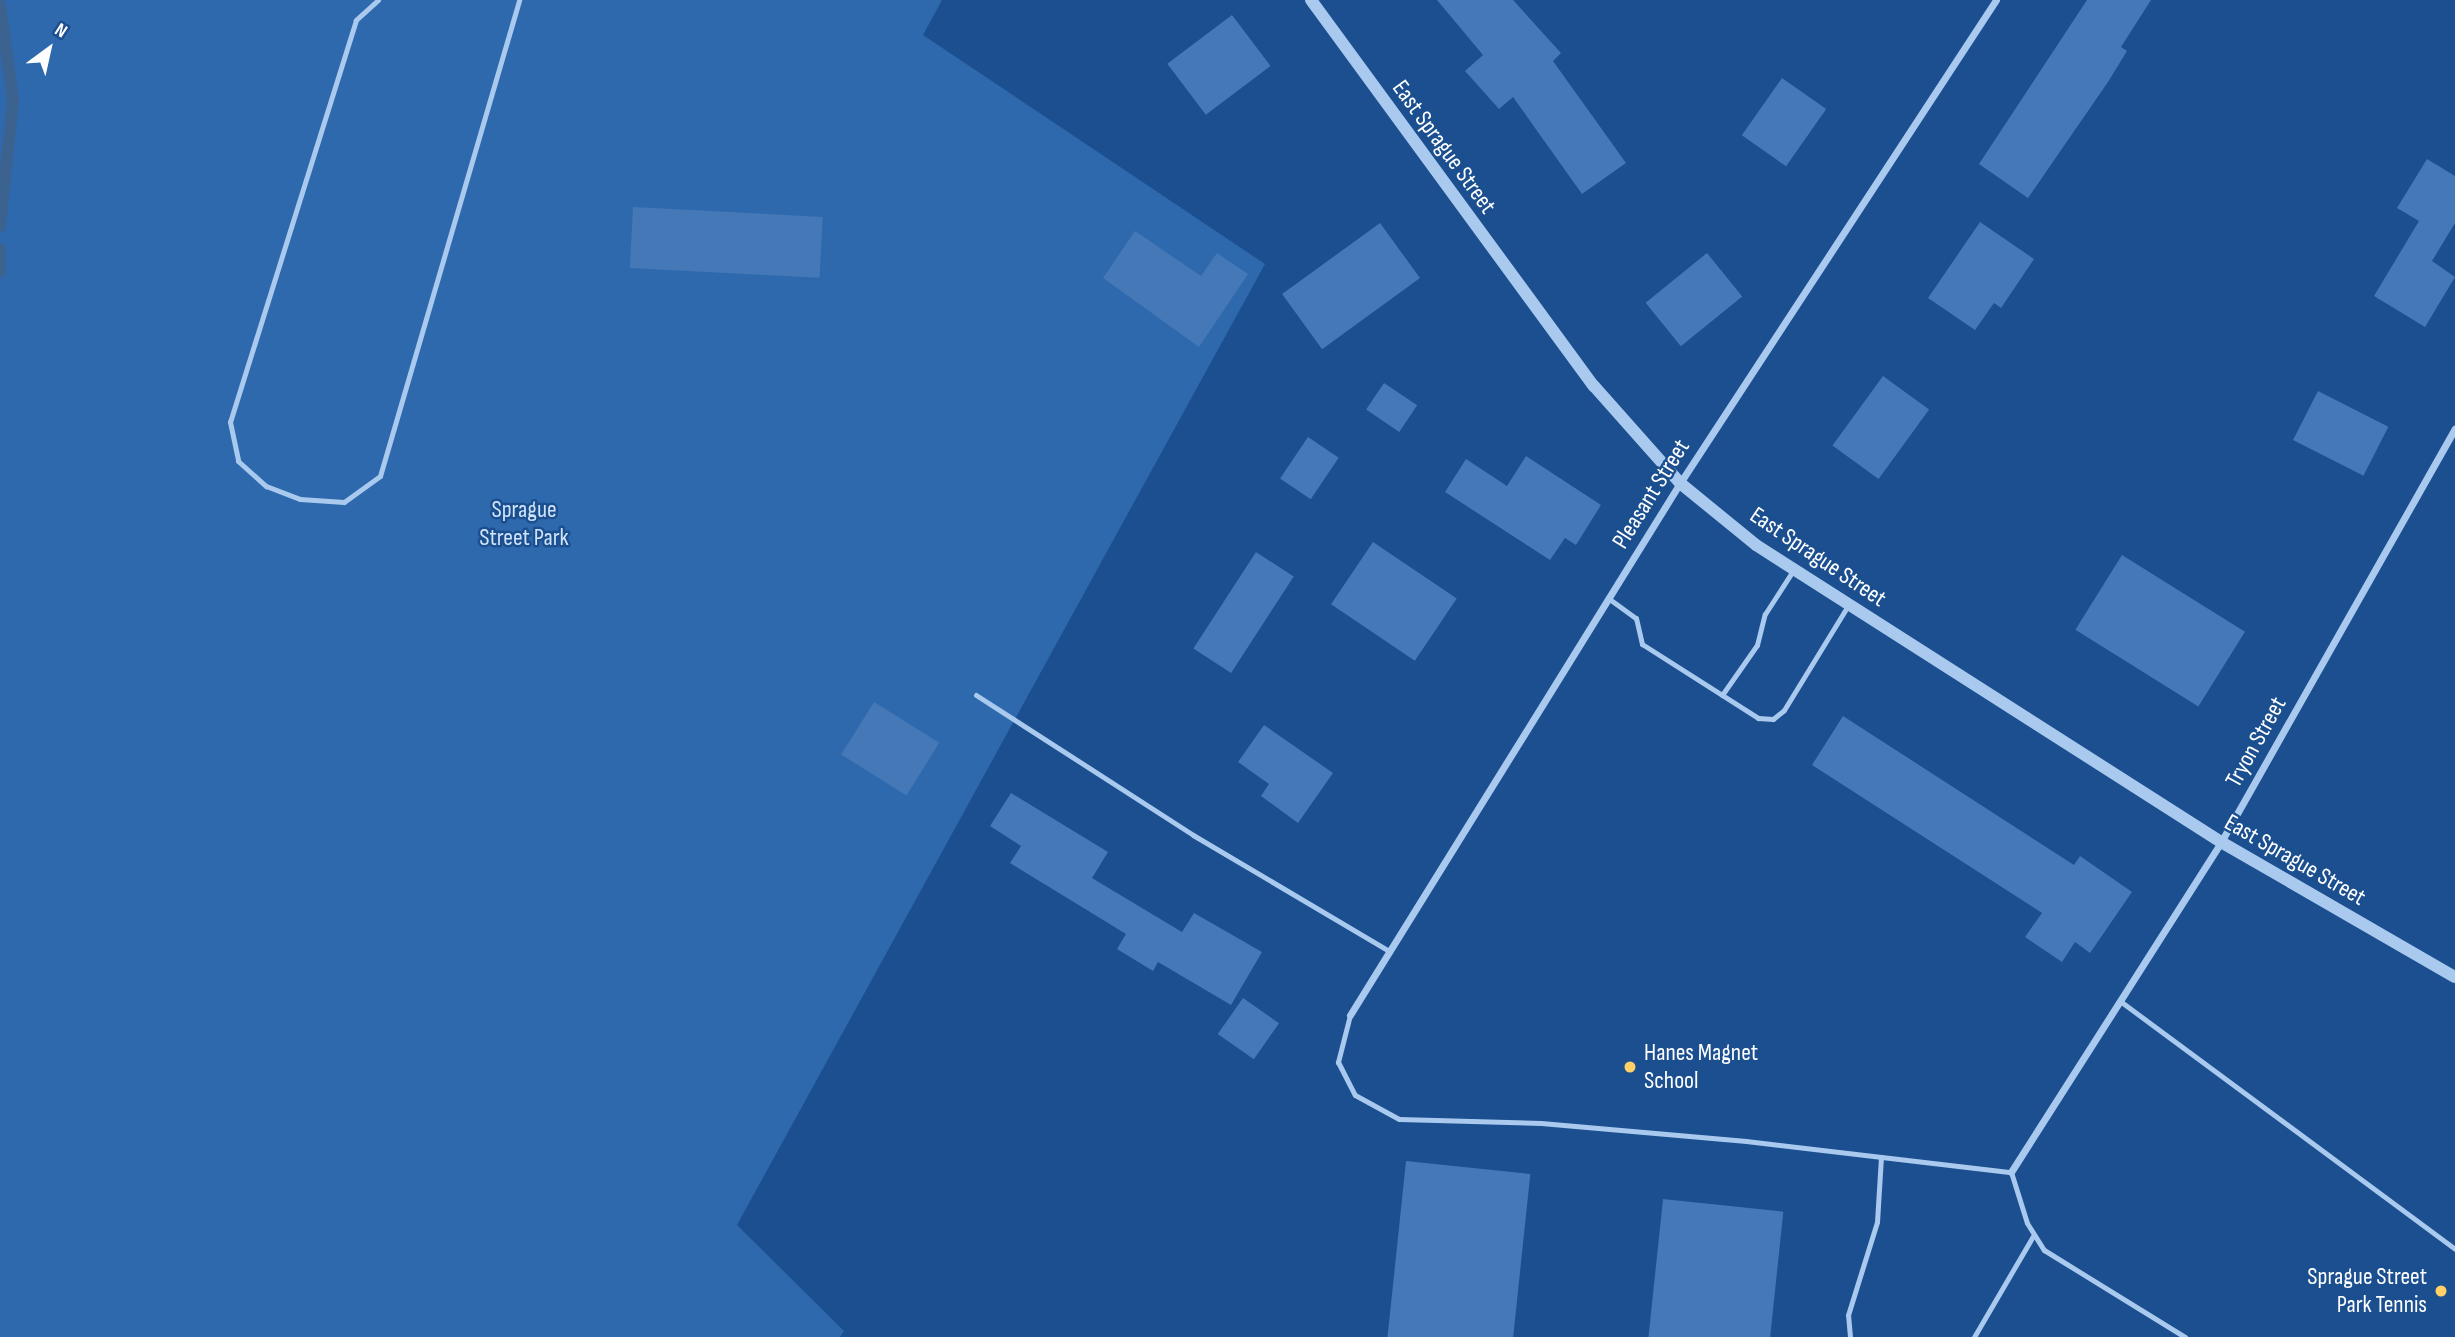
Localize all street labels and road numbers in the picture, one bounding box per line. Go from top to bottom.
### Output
street label: East Sprague Street [1386,75,1502,219]
street label: Pleasant Street [1606,434,1696,554]
street label: East Sprague Street [1744,501,1892,613]
street label: Tryon Street [2219,692,2293,792]
street label: East Sprague Street [2219,808,2371,912]

